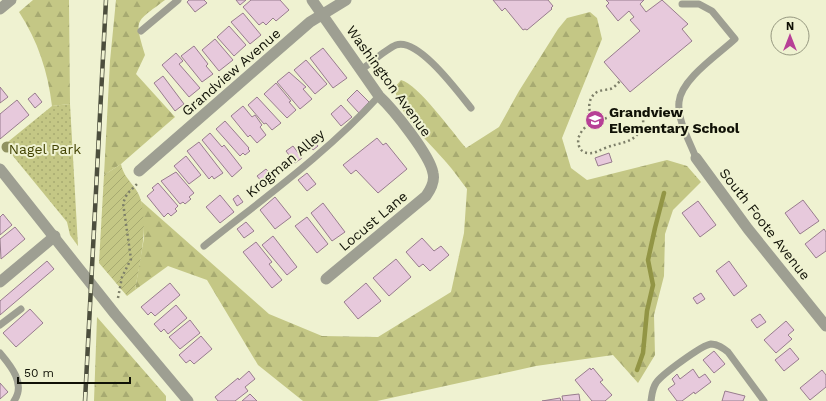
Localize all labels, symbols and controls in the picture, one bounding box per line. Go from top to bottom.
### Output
north arrow [770,16,810,56]
text: N [786,20,794,33]
street label: Washington Avenue [343,22,435,140]
street label: Grandview Avenue [179,25,283,119]
place label: Grandview Elementary School [609,104,740,136]
school or university icon: Grandview Elementary School [584,109,606,131]
street label: Krogman Alley [243,125,328,200]
park label: Nagel Park [9,141,81,157]
street label: South Foote Avenue [716,165,814,283]
street label: Locust Lane [336,188,410,254]
scale bar [18,359,130,385]
text: 50 m [24,366,54,380]

